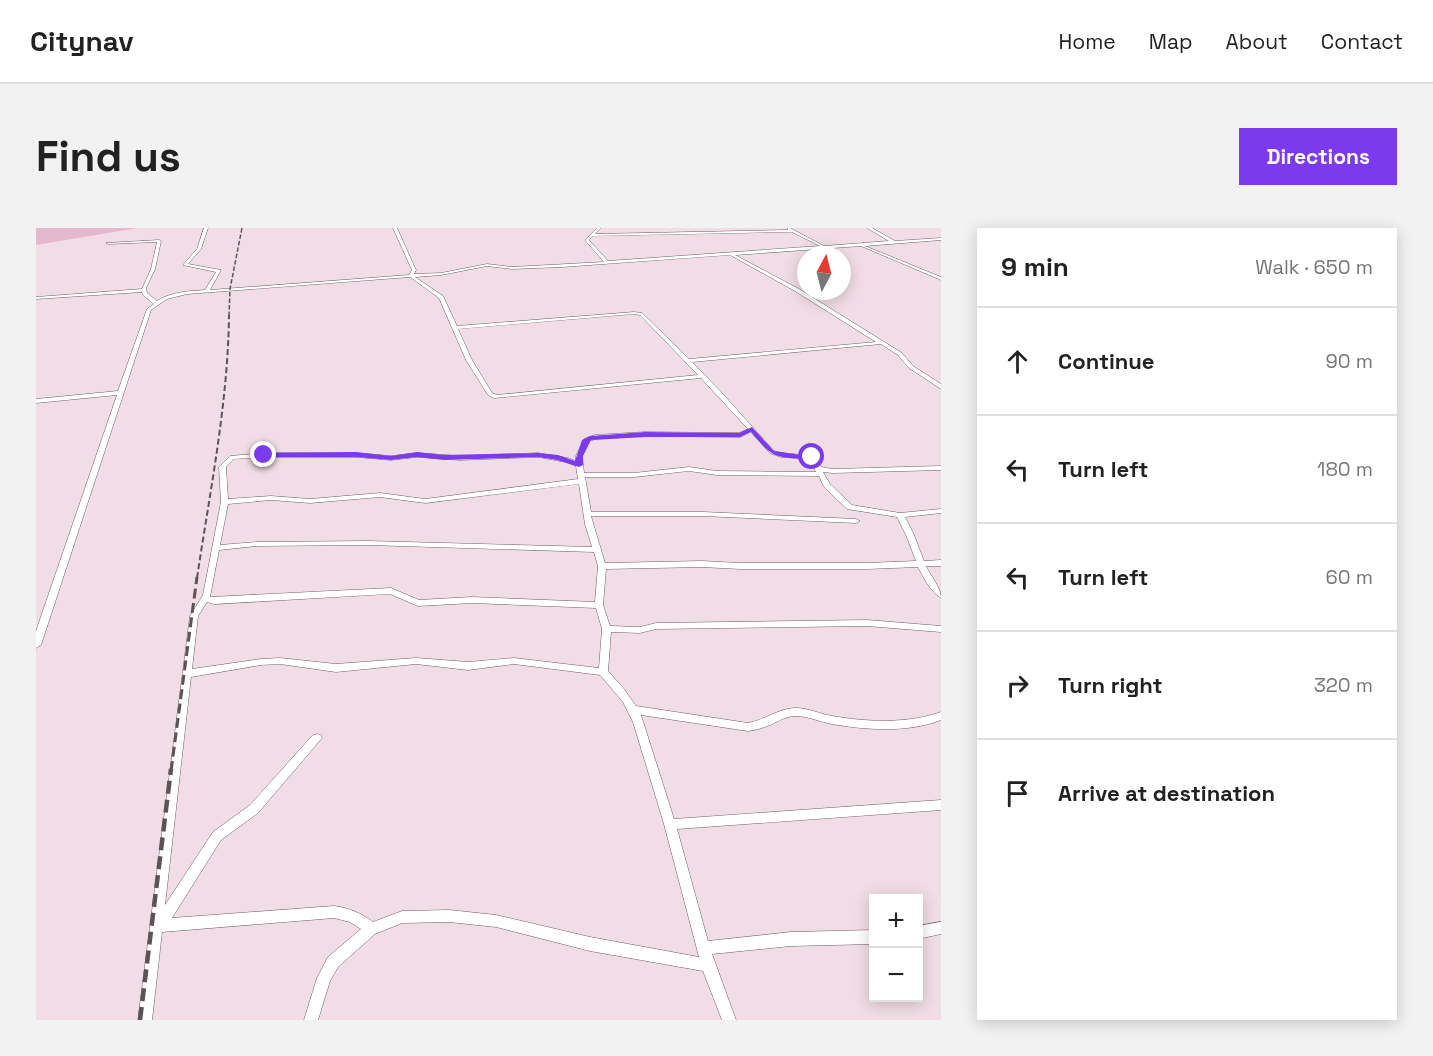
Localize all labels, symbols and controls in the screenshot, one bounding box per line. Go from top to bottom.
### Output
text: Citynav [30,23,134,59]
text: Home [1058,28,1116,55]
text: Map [1149,28,1193,55]
text: About [1226,28,1288,55]
text: Contact [1321,28,1403,55]
button: Directions [1239,128,1397,185]
text: Find us [36,130,181,183]
north arrow [797,246,851,300]
text: 9 min [1001,250,1069,284]
text: Walk · 650 m [1255,254,1373,280]
icon: ahead [1001,345,1034,378]
text: Continue [1058,347,1154,375]
text: 90 m [1326,348,1373,374]
route end [250,441,276,467]
route start [798,443,824,469]
icon: left [1001,453,1034,486]
text: Turn left [1058,455,1148,483]
text: 180 m [1317,456,1373,482]
icon: left [1001,561,1034,594]
text: Turn left [1058,563,1148,591]
text: 60 m [1326,564,1373,590]
icon: right [1001,669,1034,702]
text: Turn right [1058,671,1163,699]
text: 320 m [1314,672,1373,698]
icon: arrive [1001,777,1034,810]
text: Arrive at destination [1058,779,1275,807]
map controls [869,894,923,1002]
button: + [869,894,923,948]
button: − [869,948,923,1002]

